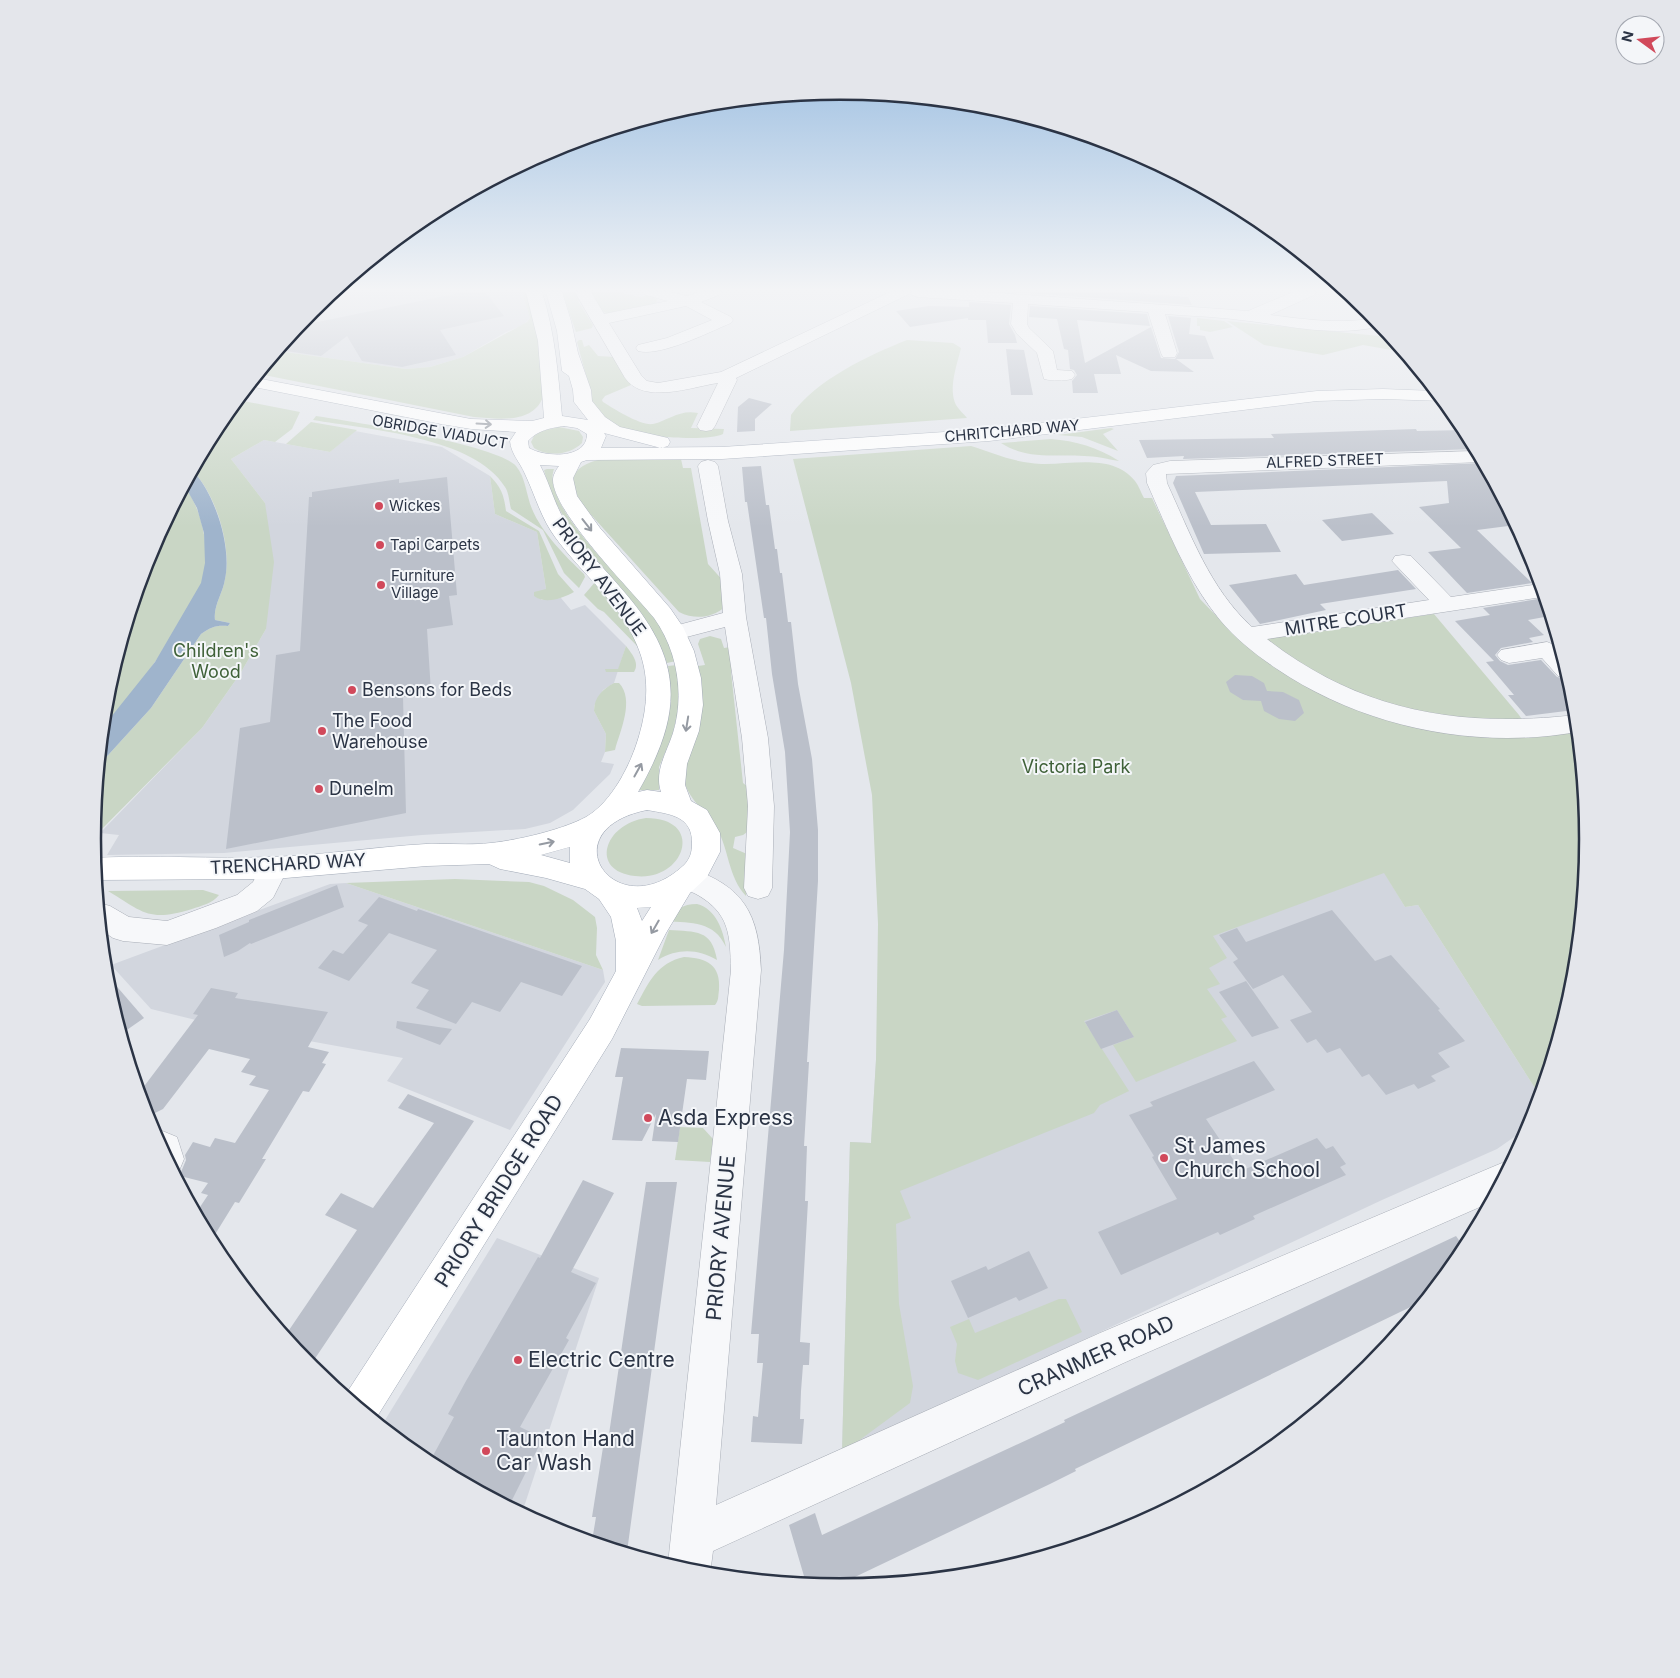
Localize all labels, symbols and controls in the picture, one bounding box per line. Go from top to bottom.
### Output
north arrow [1615,15,1665,65]
text: N [1617,29,1637,44]
street label: OBRIDGE VIADUCT [371,410,509,453]
street label: CHRITCHARD WAY [944,415,1080,446]
one-way arrow [476,420,492,429]
street label: ALFRED STREET [1266,449,1384,472]
place label: Wickes [389,496,441,515]
marker: Wickes [373,500,385,512]
street label: PRIORY AVENUE [548,514,651,640]
one-way arrow [582,519,593,532]
place label: Tapi Carpets [390,535,480,554]
marker: Tapi Carpets [374,539,386,551]
place label: Furniture Village [391,566,455,602]
marker: Furniture Village [375,579,387,591]
street label: MITRE COURT [1283,599,1409,640]
park label: Children's Wood [173,640,259,682]
place label: Bensons for Beds [362,679,512,700]
marker: Bensons for Beds [346,684,358,696]
place label: The Food Warehouse [332,710,428,752]
one-way arrow [682,715,692,731]
marker: The Food Warehouse [316,725,328,737]
park label: Victoria Park [1022,756,1130,777]
one-way arrow [634,763,644,778]
place label: Dunelm [329,778,394,799]
marker: Dunelm [313,783,325,795]
one-way arrow [538,838,554,847]
street label: TRENCHARD WAY [209,849,367,878]
one-way arrow [649,919,659,933]
street label: PRIORY BRIDGE ROAD [429,1090,568,1292]
place label: Asda Express [658,1105,793,1130]
marker: Asda Express [642,1112,654,1124]
place label: St James Church School [1174,1133,1320,1182]
marker: St James Church School [1158,1152,1170,1164]
street label: PRIORY AVENUE [701,1154,740,1322]
street label: CRANMER ROAD [1014,1310,1178,1401]
place label: Electric Centre [528,1347,675,1372]
marker: Electric Centre [512,1354,524,1366]
place label: Taunton Hand Car Wash [496,1426,635,1475]
marker: Taunton Hand Car Wash [480,1445,492,1457]

